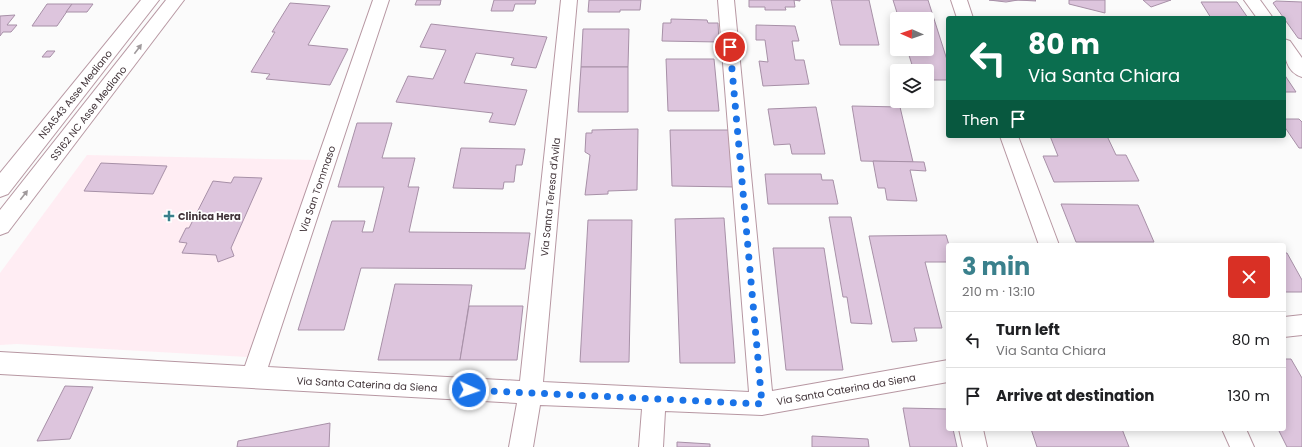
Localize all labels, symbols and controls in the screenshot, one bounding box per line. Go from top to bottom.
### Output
north arrow [890,12,934,56]
map controls [890,12,934,108]
text: 80 m [1028,25,1100,64]
pin [713,30,747,64]
icon: left [962,32,1014,84]
icon: arrive [719,36,741,58]
one-way arrow [134,43,142,54]
street label: NSA543 Asse Mediano [35,47,116,142]
street label: SS162 NC Asse Mediano [47,63,130,164]
text: Via Santa Chiara [1028,63,1180,88]
button: layers [890,64,934,108]
icon: arrive [1007,108,1029,130]
text: Then [962,109,999,130]
street label: Via Santa Teresa d'Avila [537,137,564,257]
street label: Via San Tommaso [296,144,339,235]
one-way arrow [20,190,28,201]
place label: Clinica Hera [178,209,241,224]
marker: Clinica Hera [163,210,175,222]
text: 3 min [962,250,1030,283]
button: close [1228,256,1270,298]
text: 210 m · 13:10 [962,282,1035,301]
text: Turn left [996,319,1060,340]
icon: left [962,329,984,351]
text: 80 m [1232,329,1270,350]
text: Via Santa Chiara [996,341,1106,360]
position arrow [448,369,490,411]
street label: Via Santa Caterina da Siena [775,370,917,409]
street label: Via Santa Caterina da Siena [296,373,438,396]
icon: arrive [962,385,984,407]
text: Arrive at destination [996,385,1154,406]
text: 130 m [1227,385,1270,406]

